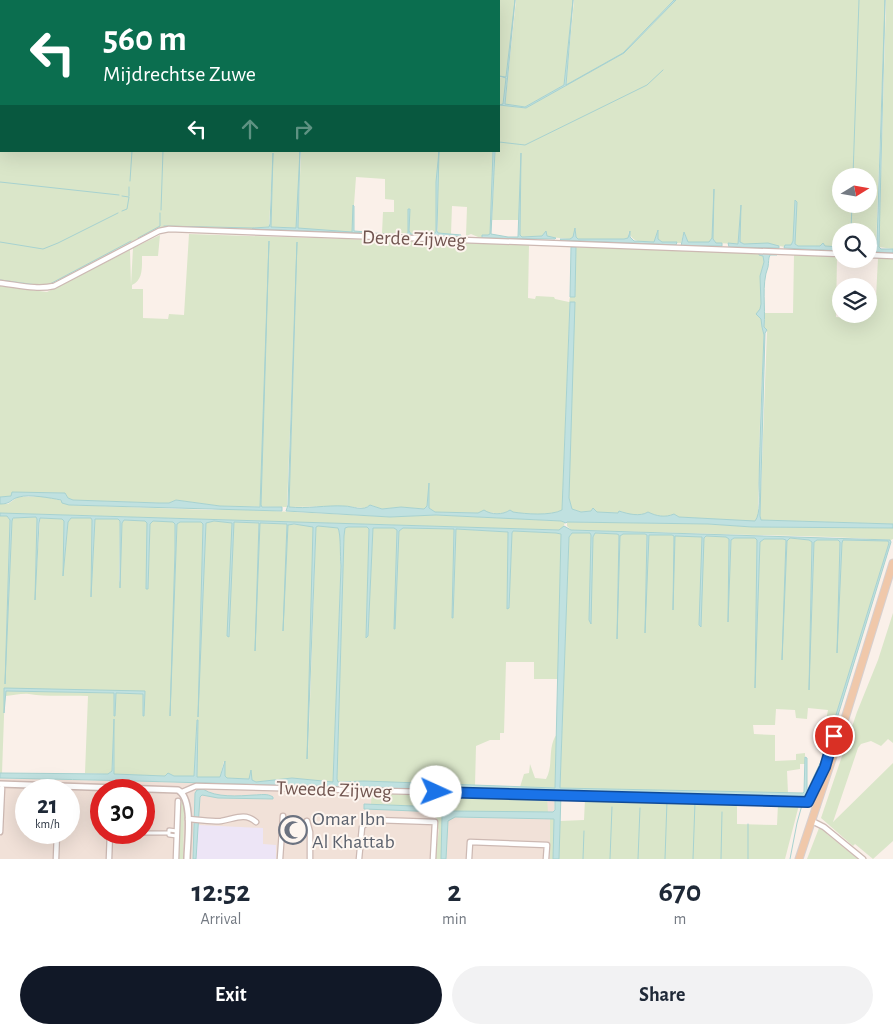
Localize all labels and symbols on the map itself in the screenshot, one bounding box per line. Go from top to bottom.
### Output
north arrow [832,168,878,212]
street label: Derde Zijweg [362,227,467,251]
pin [813,715,855,757]
position arrow [409,765,461,817]
street label: Tweede Zijweg [276,778,392,802]
speed limit sign: 30 [90,779,155,844]
place label: Omar Ibn Al Khattab [312,809,395,852]
mosque icon: Omar Ibn Al Khattab [278,815,308,845]

